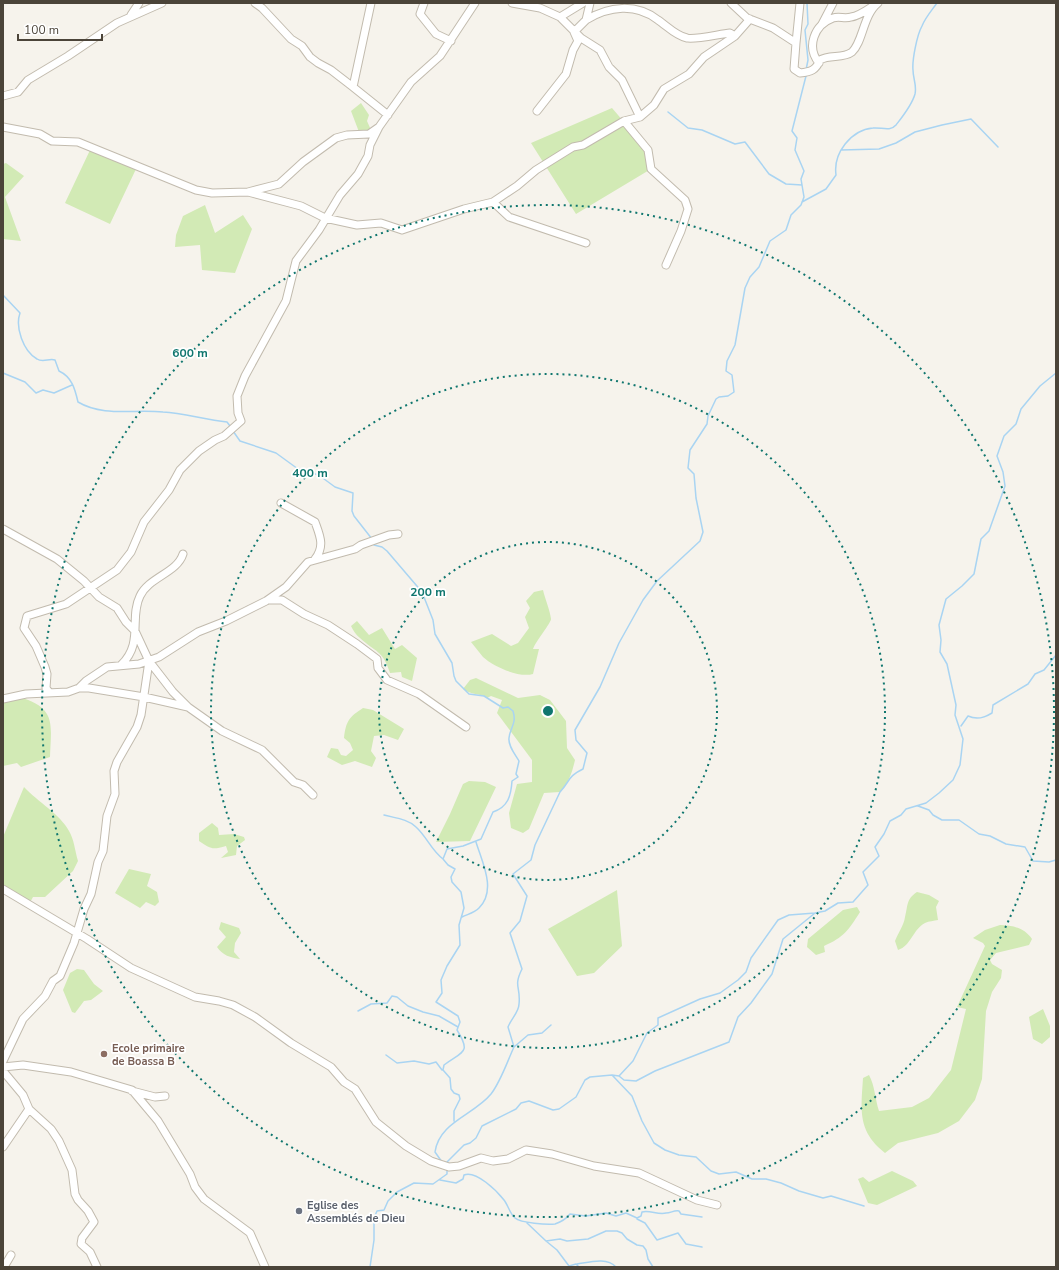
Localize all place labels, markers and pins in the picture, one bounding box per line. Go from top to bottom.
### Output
centre of rings [541,704,555,718]
place label: Ecole primaire de Boassa B [112,1041,185,1069]
marker: Ecole primaire de Boassa B [99,1049,109,1059]
place label: Eglise des Assemblés de Dieu [307,1198,405,1226]
marker: Eglise des Assemblés de Dieu [294,1206,304,1216]

